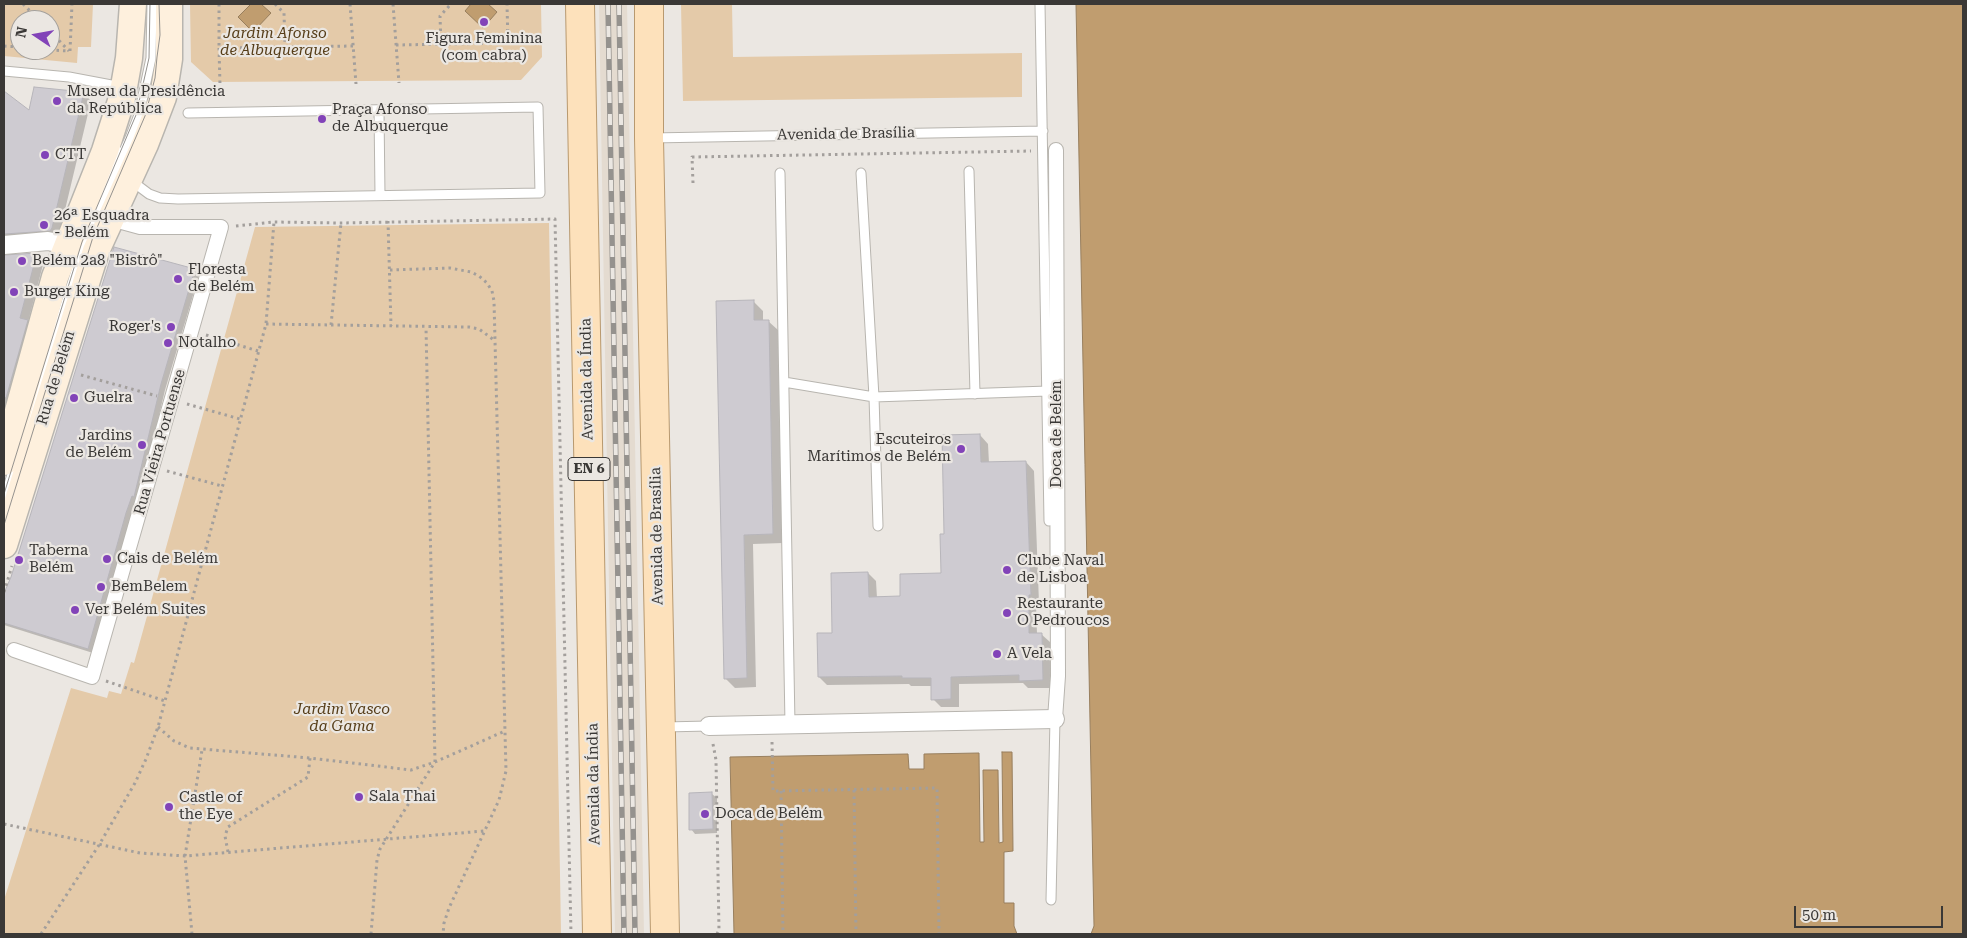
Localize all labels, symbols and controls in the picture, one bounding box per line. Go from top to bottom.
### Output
north arrow [10,10,60,60]
marker: Figura Feminina (com cabra) [478,16,490,28]
text: N [12,25,30,39]
park label: Jardim Afonso de Albuquerque [220,25,330,60]
place label: Figura Feminina (com cabra) [426,30,542,65]
place label: Museu da Presidência da República [67,83,225,118]
marker: Museu da Presidência da República [51,95,63,107]
place label: Praça Afonso de Albuquerque [332,101,448,136]
marker: Praça Afonso de Albuquerque [316,113,328,125]
street label: Avenida de Brasília [777,124,915,144]
place label: CTT [55,146,86,164]
marker: CTT [39,149,51,161]
place label: 26ª Esquadra - Belém [54,207,149,242]
marker: 26ª Esquadra - Belém [38,219,50,231]
place label: Belém 2a8 "Bistrô" [32,252,163,270]
marker: Belém 2a8 "Bistrô" [16,255,28,267]
place label: Floresta de Belém [188,261,254,296]
marker: Floresta de Belém [172,273,184,285]
place label: Burger King [24,283,109,301]
marker: Burger King [8,286,20,298]
place label: Roger's [109,318,161,336]
street label: Avenida da Índia [577,318,597,440]
marker: Roger's [165,321,177,333]
street label: Rua de Belém [33,329,79,427]
place label: Notalho [178,334,236,352]
marker: Notalho [162,337,174,349]
street label: Rua Vieira Portuense [131,367,189,517]
street label: Doca de Belém [1048,380,1066,488]
place label: Guelra [84,389,132,407]
marker: Guelra [68,392,80,404]
place label: Jardins de Belém [66,427,132,462]
place label: Escuteiros Marítimos de Belém [807,431,951,466]
marker: Jardins de Belém [136,439,148,451]
marker: Escuteiros Marítimos de Belém [955,443,967,455]
road number: EN 6 [568,458,610,480]
street label: Avenida de Brasília [647,467,667,605]
place label: Taberna Belém [29,542,88,577]
place label: Cais de Belém [117,550,218,568]
place label: Clube Naval de Lisboa [1017,552,1104,587]
marker: Cais de Belém [101,553,113,565]
marker: Taberna Belém [13,554,25,566]
marker: Clube Naval de Lisboa [1001,564,1013,576]
place label: BemBelem [111,578,188,596]
marker: BemBelem [95,581,107,593]
place label: Restaurante O Pedroucos [1017,595,1109,630]
place label: Ver Belém Suites [85,601,206,619]
marker: Ver Belém Suites [69,604,81,616]
marker: Restaurante O Pedroucos [1001,607,1013,619]
place label: A Vela [1007,645,1052,663]
marker: A Vela [991,648,1003,660]
park label: Jardim Vasco da Gama [294,701,390,736]
street label: Avenida da Índia [584,723,604,845]
place label: Sala Thai [369,788,436,806]
place label: Castle of the Eye [179,789,242,824]
marker: Sala Thai [353,791,365,803]
marker: Castle of the Eye [163,801,175,813]
place label: Doca de Belém [715,805,823,823]
marker: Doca de Belém [699,808,711,820]
scale bar [1797,896,1946,928]
text: 50 m [1802,906,1836,924]

